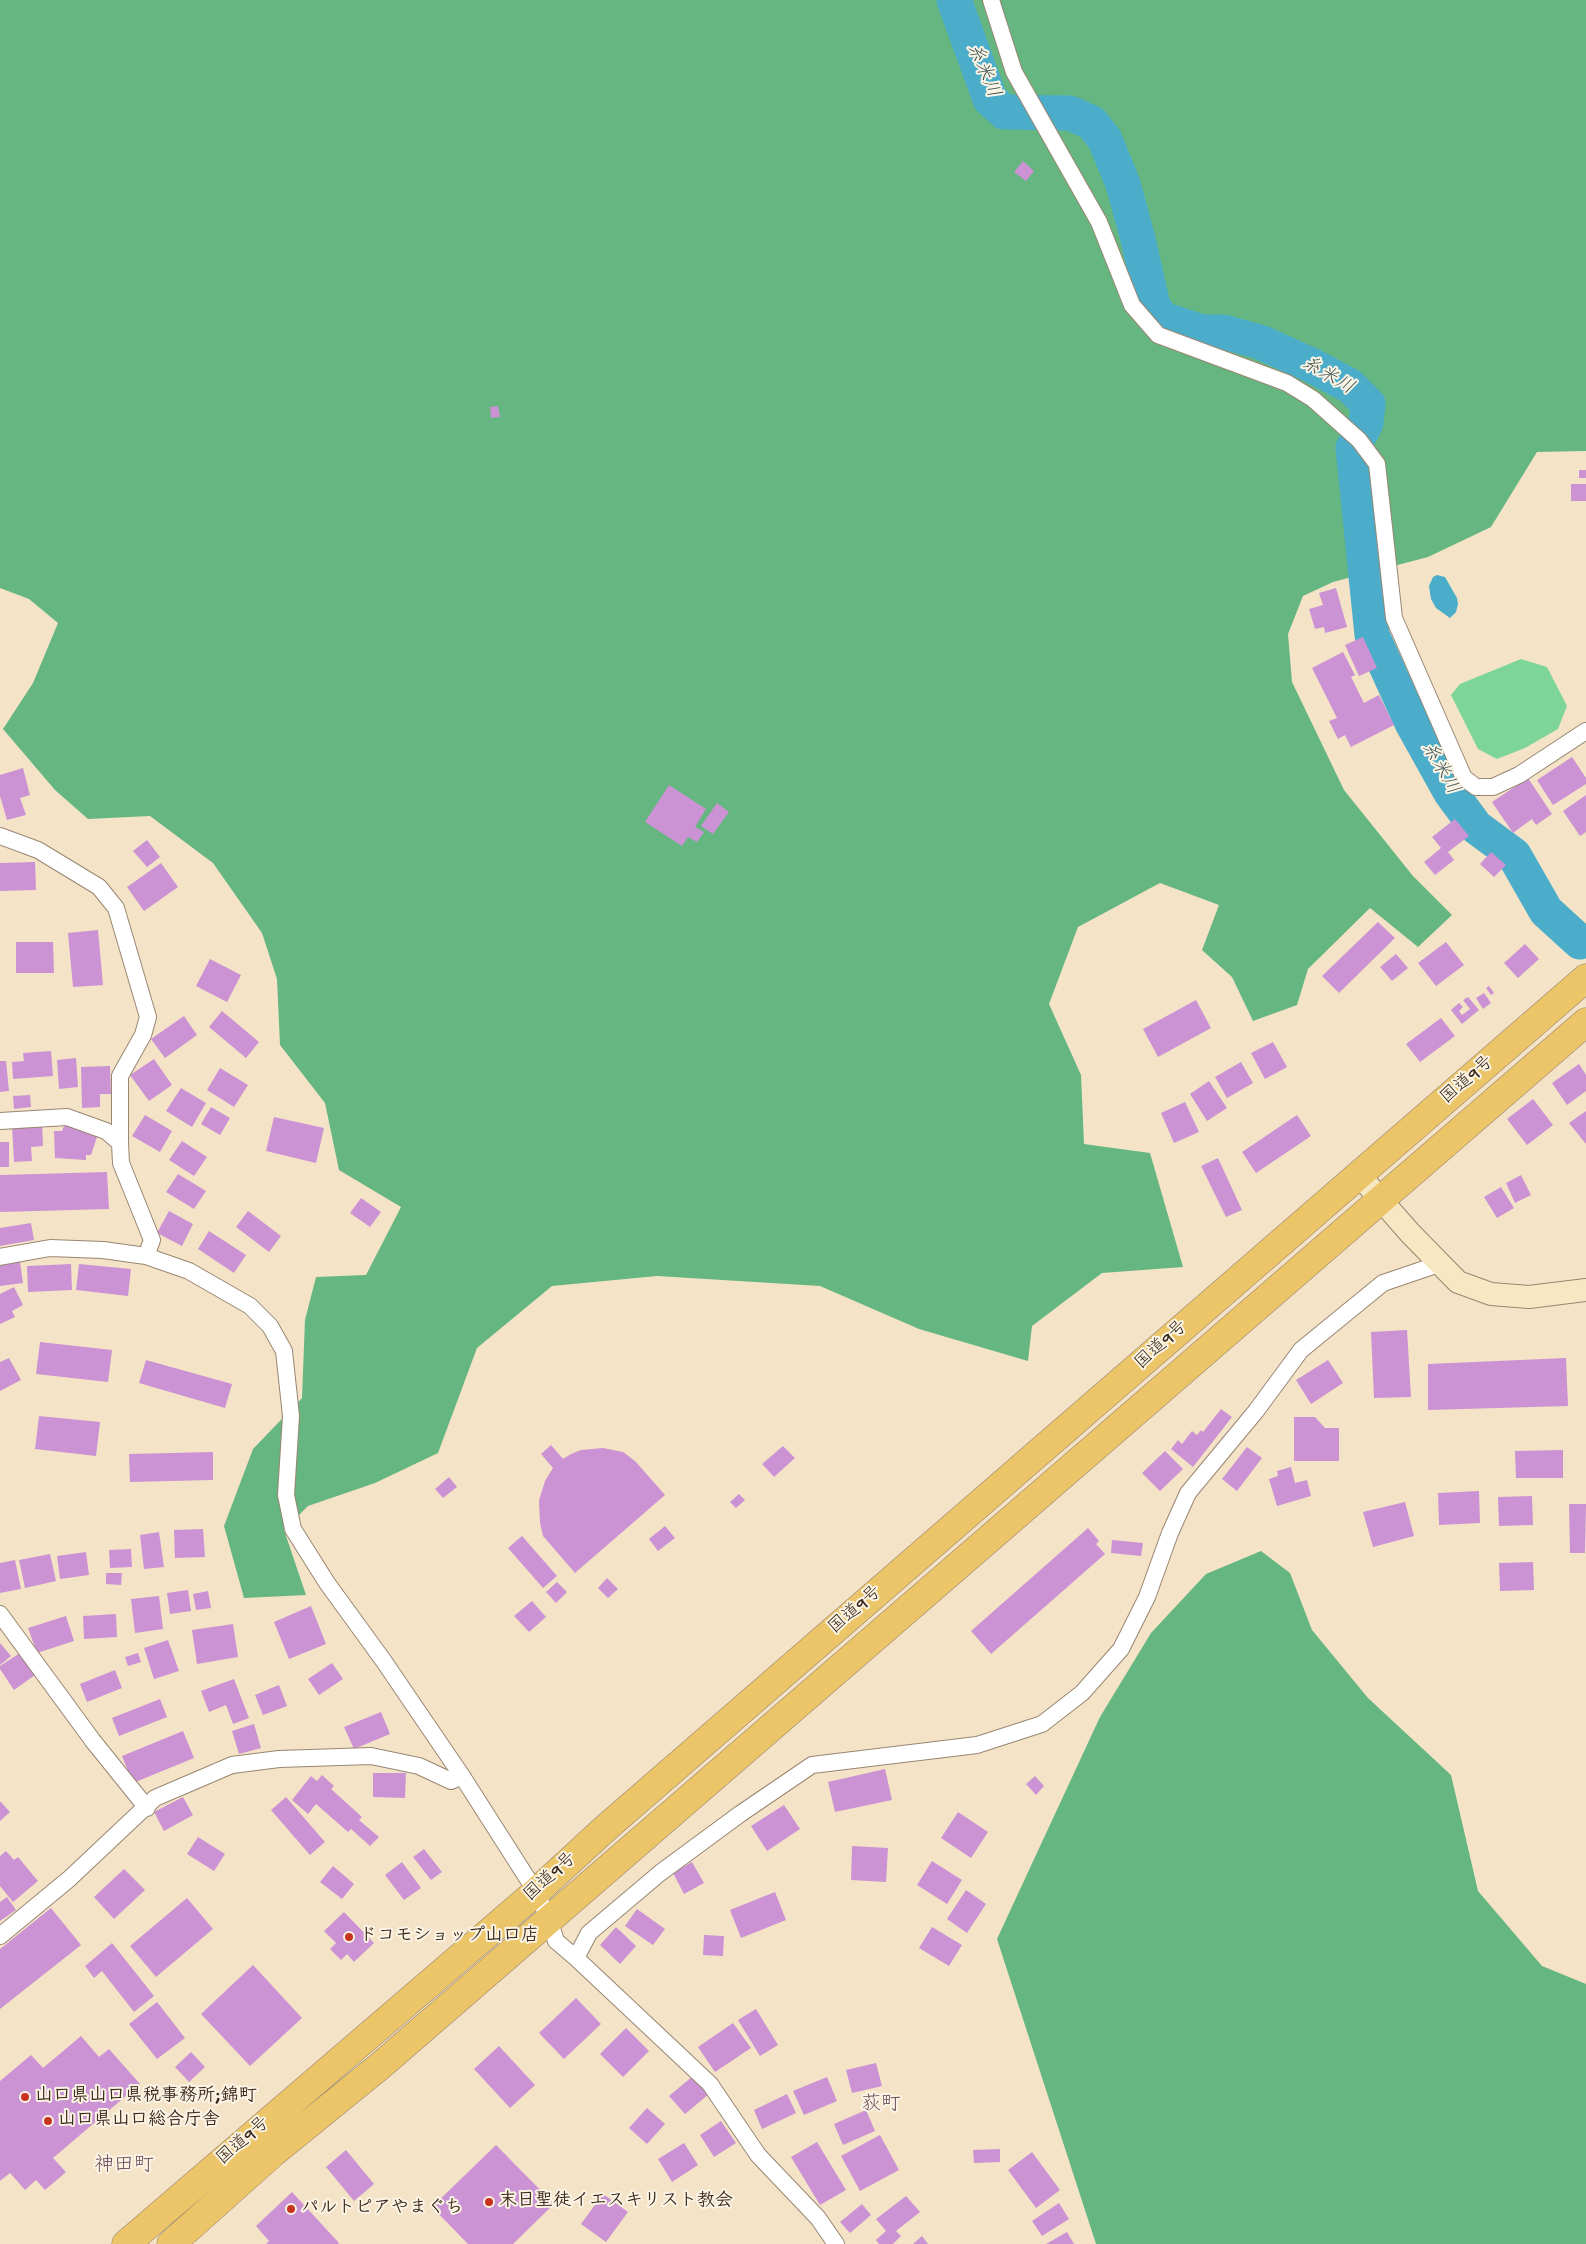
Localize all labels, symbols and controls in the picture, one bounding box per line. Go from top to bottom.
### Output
water label: 糸米川 [960,40,1004,102]
water label: 糸米川 [1297,353,1357,401]
water label: 糸米川 [1415,739,1463,799]
street label: 国道9号 [1437,1052,1499,1110]
street label: 国道9号 [1131,1317,1193,1375]
street label: 国道9号 [825,1582,887,1640]
street label: 国道9号 [520,1849,582,1907]
place label: ドコモショップ山口店 [359,1926,539,1948]
marker: ドコモショップ山口店 [343,1931,355,1943]
place label: 山口県山口県税事務所;錦町 [35,2086,257,2108]
marker: 山口県山口県税事務所;錦町 [19,2091,31,2103]
district label: 荻町 [861,2094,901,2118]
place label: 山口県山口総合庁舎 [58,2110,220,2132]
street label: 国道9号 [213,2113,275,2171]
marker: 山口県山口総合庁舎 [42,2115,54,2127]
district label: 神田町 [94,2155,154,2179]
place label: 末日聖徒イエスキリスト教会 [499,2191,733,2213]
marker: 末日聖徒イエスキリスト教会 [483,2196,495,2208]
place label: パルトピアやまぐち [301,2198,463,2220]
marker: パルトピアやまぐち [285,2203,297,2215]

